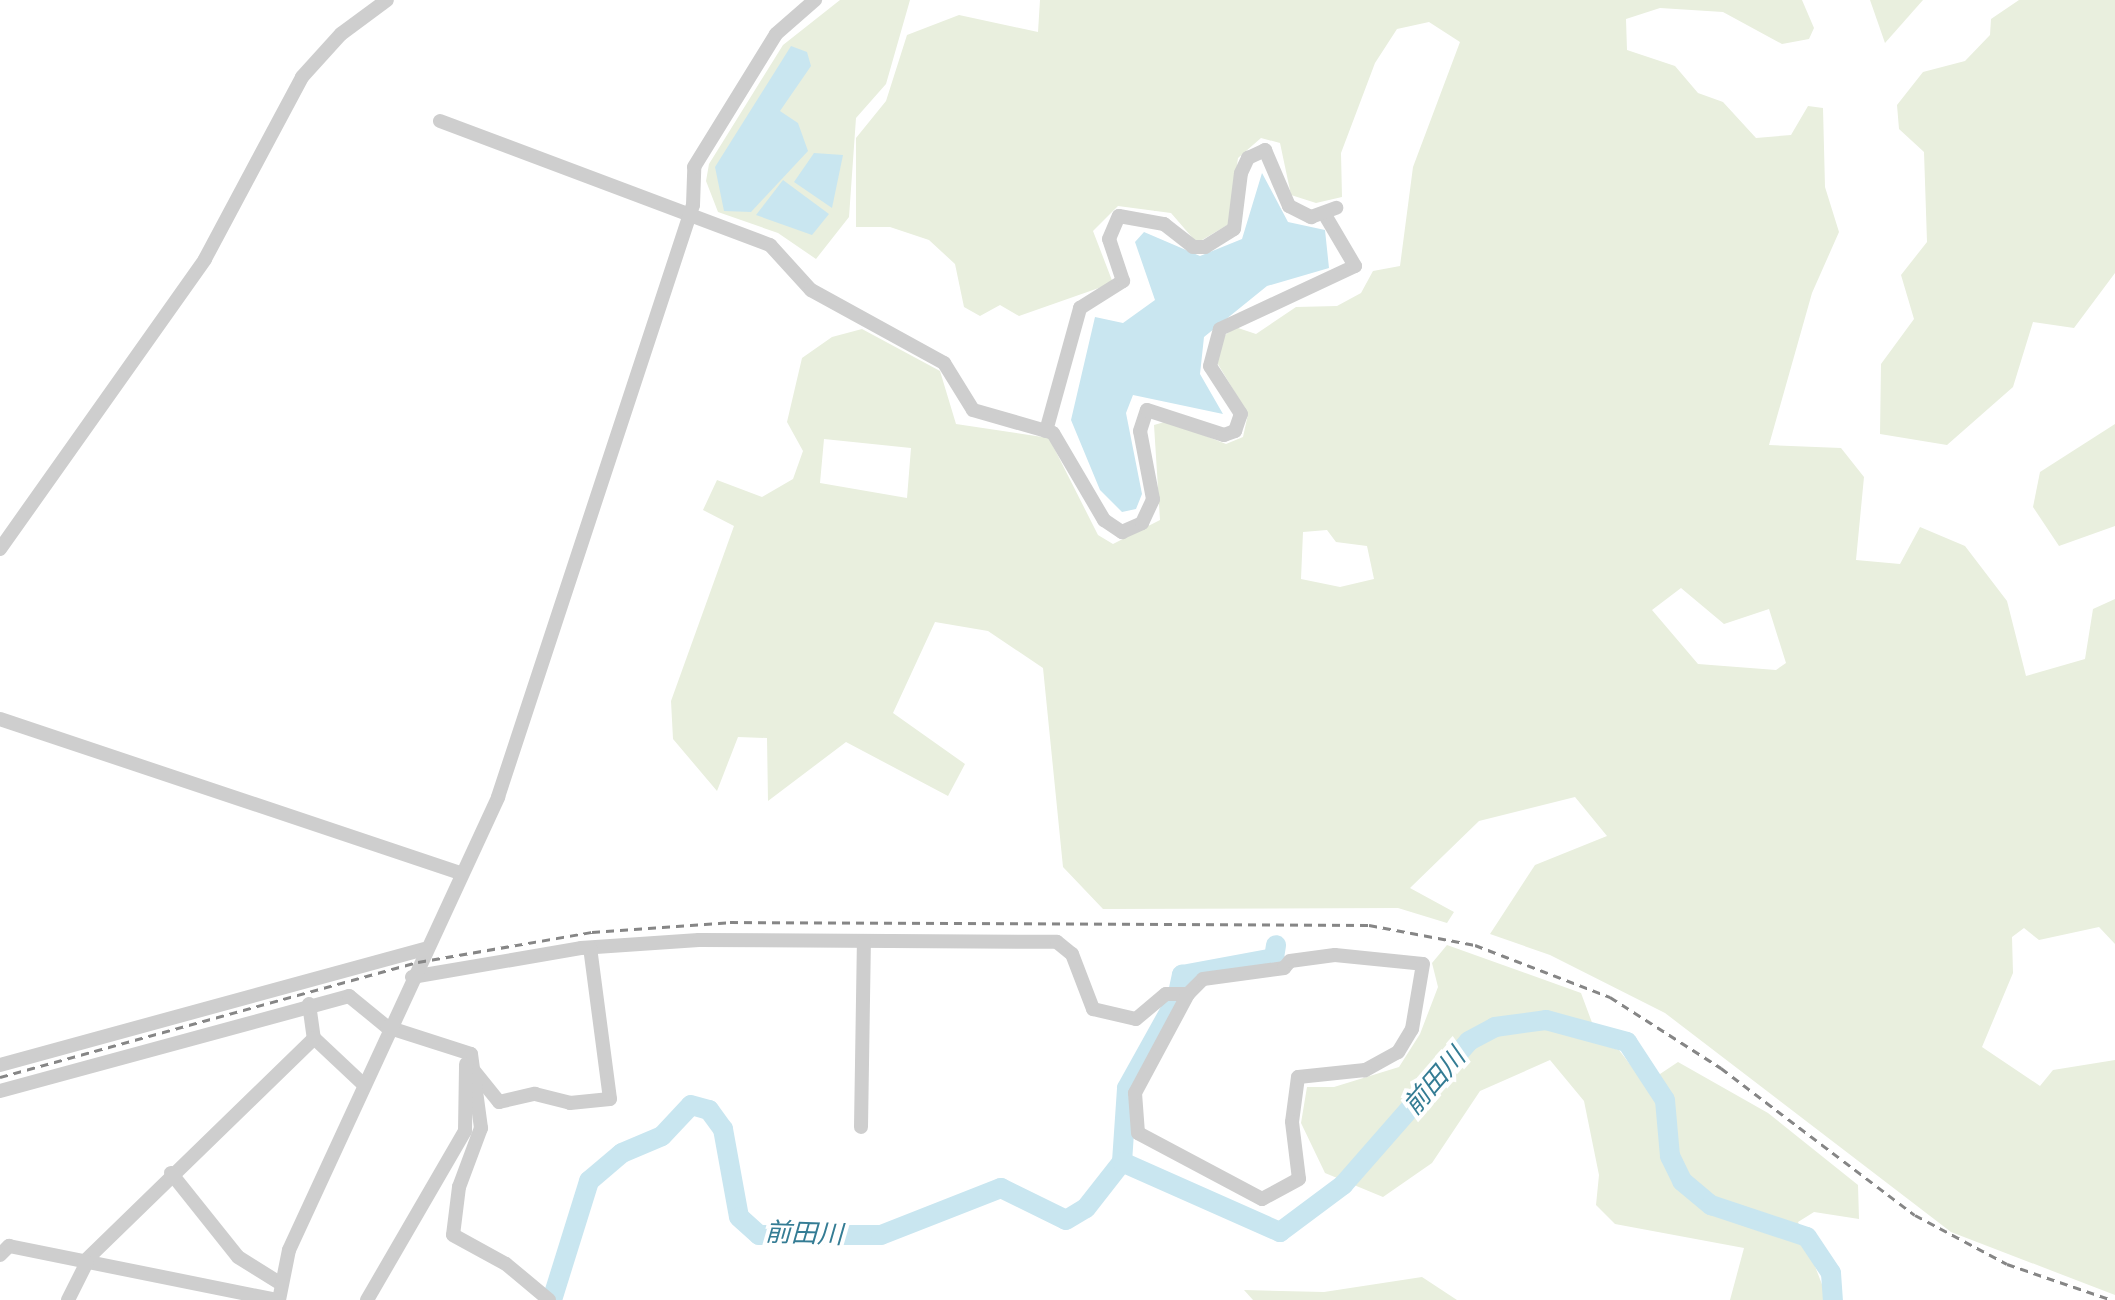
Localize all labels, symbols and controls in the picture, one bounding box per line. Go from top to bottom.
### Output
water label: 前田川 [1397,1041,1471,1121]
water label: 前田川 [764,1216,844,1250]

